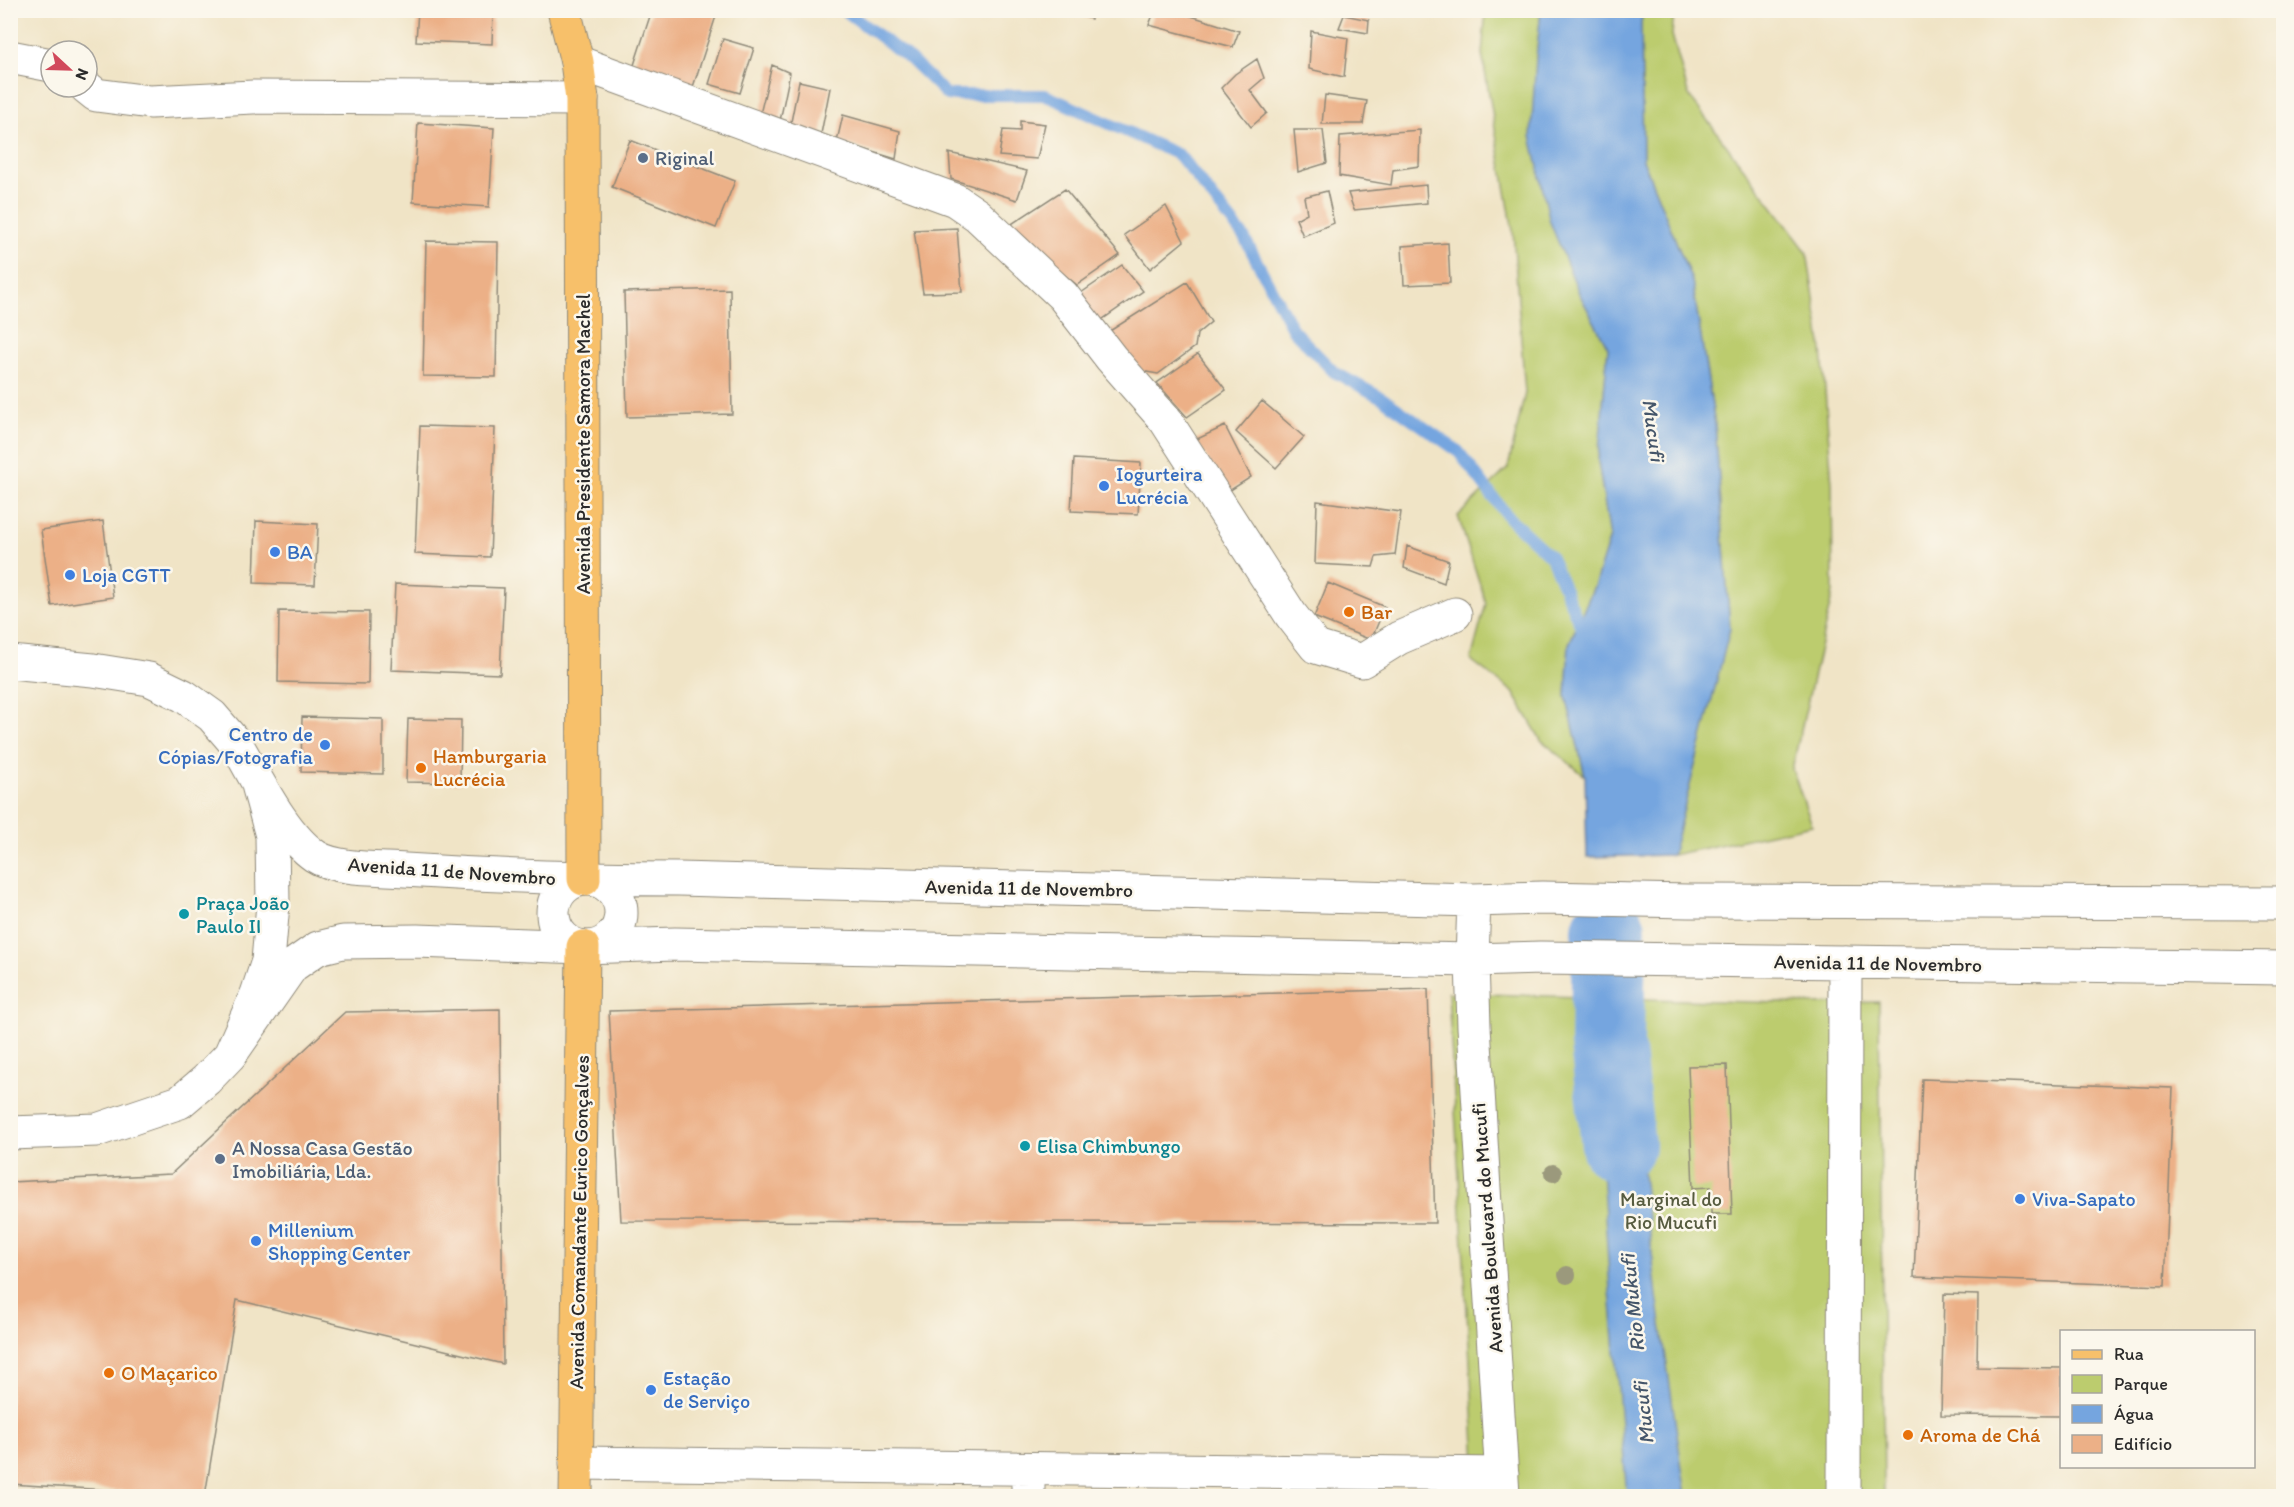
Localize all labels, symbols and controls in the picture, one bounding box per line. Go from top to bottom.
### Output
north arrow [39,39,99,99]
text: N [72,66,93,83]
place label: Riginal [655,146,715,170]
marker: Riginal [636,151,650,165]
street label: Avenida Presidente Samora Machel [571,293,595,594]
water label: Mucufi [1637,397,1671,465]
place label: Iogurteira Lucrécia [1116,462,1203,509]
marker: Iogurteira Lucrécia [1097,479,1111,493]
place label: BA [287,540,313,564]
marker: BA [268,545,282,559]
place label: Loja CGTT [82,563,171,587]
marker: Loja CGTT [63,568,77,582]
place label: Bar [1361,600,1392,624]
marker: Bar [1342,605,1356,619]
place label: Centro de Cópias/Fotografia [158,722,314,769]
marker: Centro de Cópias/Fotografia [318,738,332,752]
place label: Hamburgaria Lucrécia [433,744,547,791]
marker: Hamburgaria Lucrécia [414,761,428,775]
street label: Avenida 11 de Novembro [347,852,557,890]
street label: Avenida 11 de Novembro [925,874,1133,902]
place label: Praça João Paulo II [196,891,290,938]
marker: Praça João Paulo II [177,907,191,921]
street label: Avenida 11 de Novembro [1774,949,1982,977]
street label: Avenida Comandante Eurico Gonçalves [564,1055,594,1389]
street label: Avenida Boulevard do Mucufi [1466,1102,1508,1354]
place label: Elisa Chimbungo [1037,1134,1181,1158]
place label: A Nossa Casa Gestão Imobiliária, Lda. [232,1136,413,1183]
marker: Elisa Chimbungo [1018,1139,1032,1153]
marker: A Nossa Casa Gestão Imobiliária, Lda. [213,1152,227,1166]
park label: Marginal do Rio Mucufi [1620,1187,1722,1234]
place label: Viva-Sapato [2032,1187,2136,1211]
marker: Viva-Sapato [2013,1192,2027,1206]
place label: Millenium Shopping Center [268,1218,411,1265]
marker: Millenium Shopping Center [249,1234,263,1248]
water label: Rio Mukufi [1614,1250,1650,1353]
legend [2060,1330,2255,1468]
text: Rua [2114,1343,2144,1365]
place label: O Maçarico [121,1361,218,1385]
marker: O Maçarico [102,1366,116,1380]
place label: Estação de Serviço [663,1366,750,1413]
text: Parque [2114,1373,2168,1395]
water label: Mucufi [1627,1378,1659,1446]
marker: Estação de Serviço [644,1383,658,1397]
text: Água [2114,1403,2154,1425]
place label: Aroma de Chá [1920,1423,2041,1447]
marker: Aroma de Chá [1901,1428,1915,1442]
text: Edifício [2114,1433,2172,1455]

